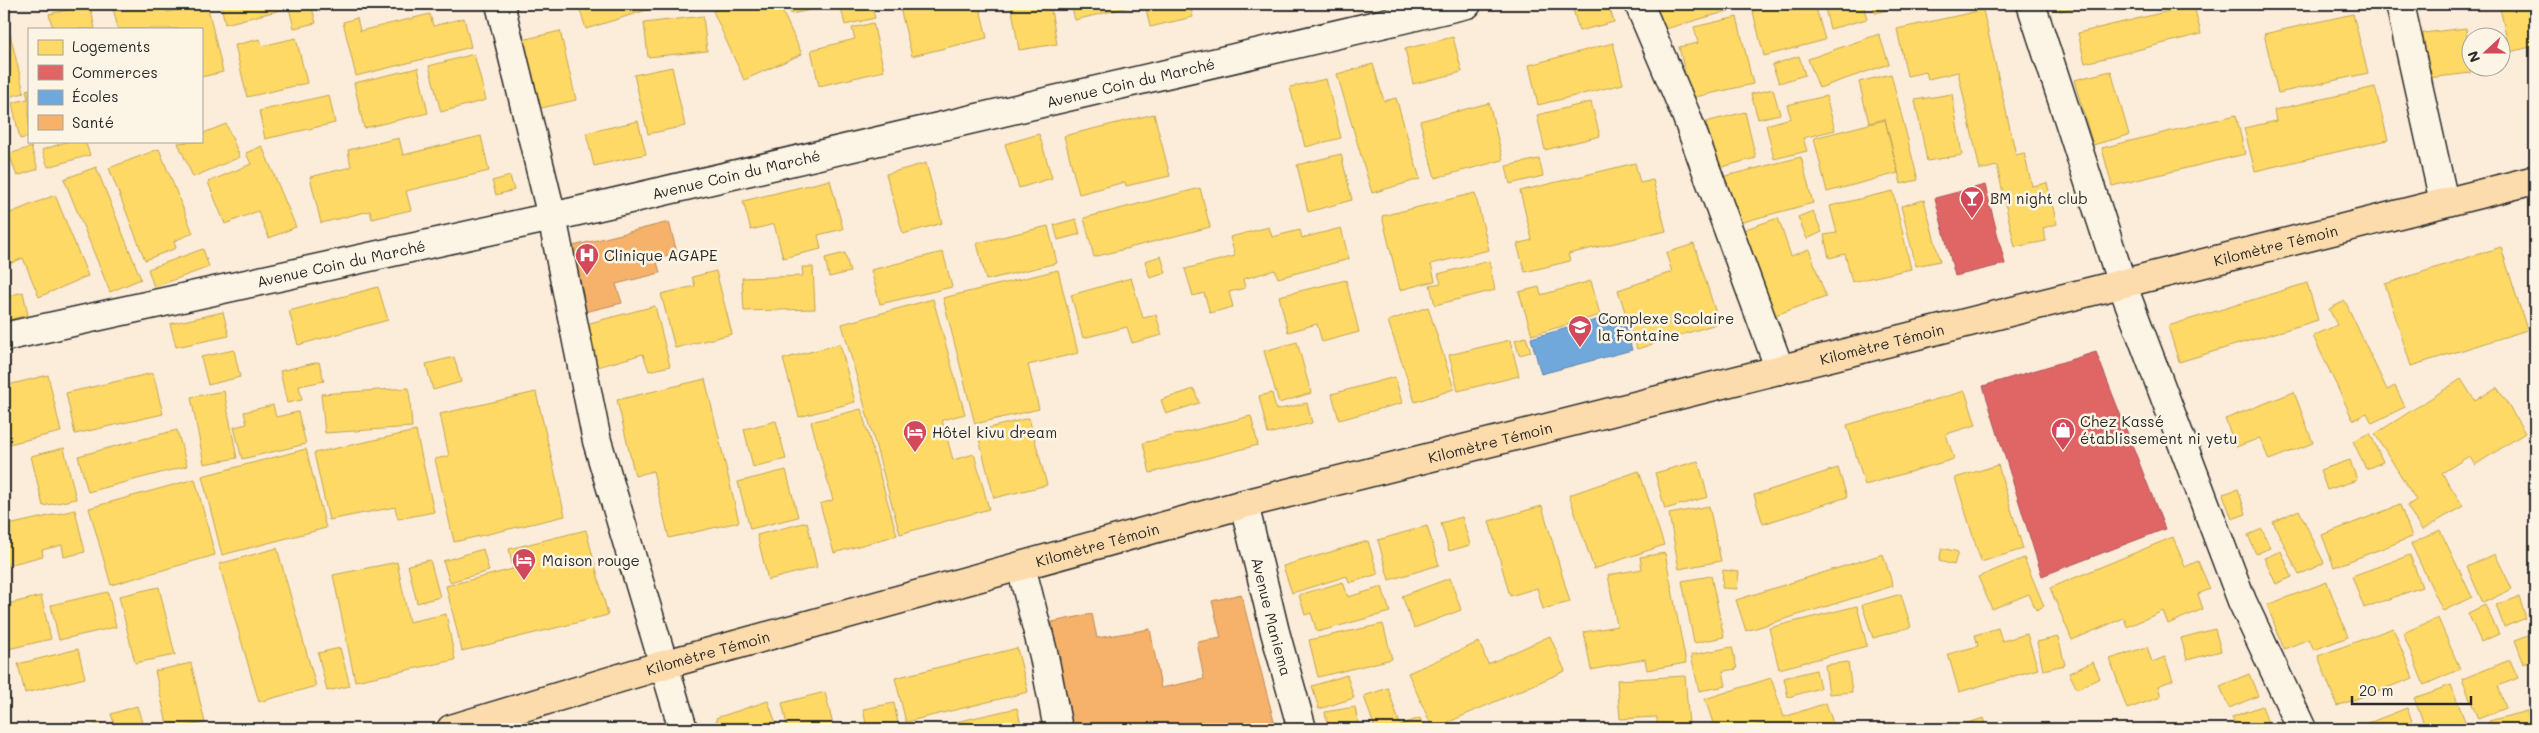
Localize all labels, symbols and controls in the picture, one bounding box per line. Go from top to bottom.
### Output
legend [28,28,202,142]
north arrow [2462,28,2512,78]
text: Logements [72,36,150,56]
text: N [2463,48,2484,65]
street label: Avenue Coin du Marché [1044,53,1217,112]
text: Commerces [72,62,158,82]
text: Écoles [72,86,119,106]
text: Santé [72,112,114,132]
street label: Avenue Coin du Marché [650,145,822,203]
bar icon: BM night club [1959,185,1985,219]
place label: BM night club [1990,188,2088,208]
street label: Kilomètre Témoin [2211,220,2340,270]
street label: Avenue Coin du Marché [255,235,427,291]
hospital icon: Clinique AGAPE [574,242,600,276]
place label: Clinique AGAPE [604,245,718,265]
place label: Complexe Scolaire la Fontaine [1598,308,1734,345]
school or university icon: Complexe Scolaire la Fontaine [1567,314,1593,348]
street label: Kilomètre Témoin [1818,319,1946,369]
place label: Chez Kassé établissement ni yetu [2080,411,2238,448]
street label: Kilomètre Témoin [1426,417,1554,467]
shop icon: Chez Kassé établissement ni yetu [2050,417,2076,451]
hotel icon: Hôtel kivu dream [902,419,928,453]
place label: Hôtel kivu dream [932,422,1057,442]
street label: Kilomètre Témoin [1033,518,1161,571]
hotel icon: Maison rouge [511,547,537,581]
place label: Maison rouge [542,550,640,570]
street label: Avenue Maniema [1247,555,1297,678]
street label: Kilomètre Témoin [644,626,772,680]
scale bar [2352,673,2470,705]
text: 20 m [2359,680,2393,700]

